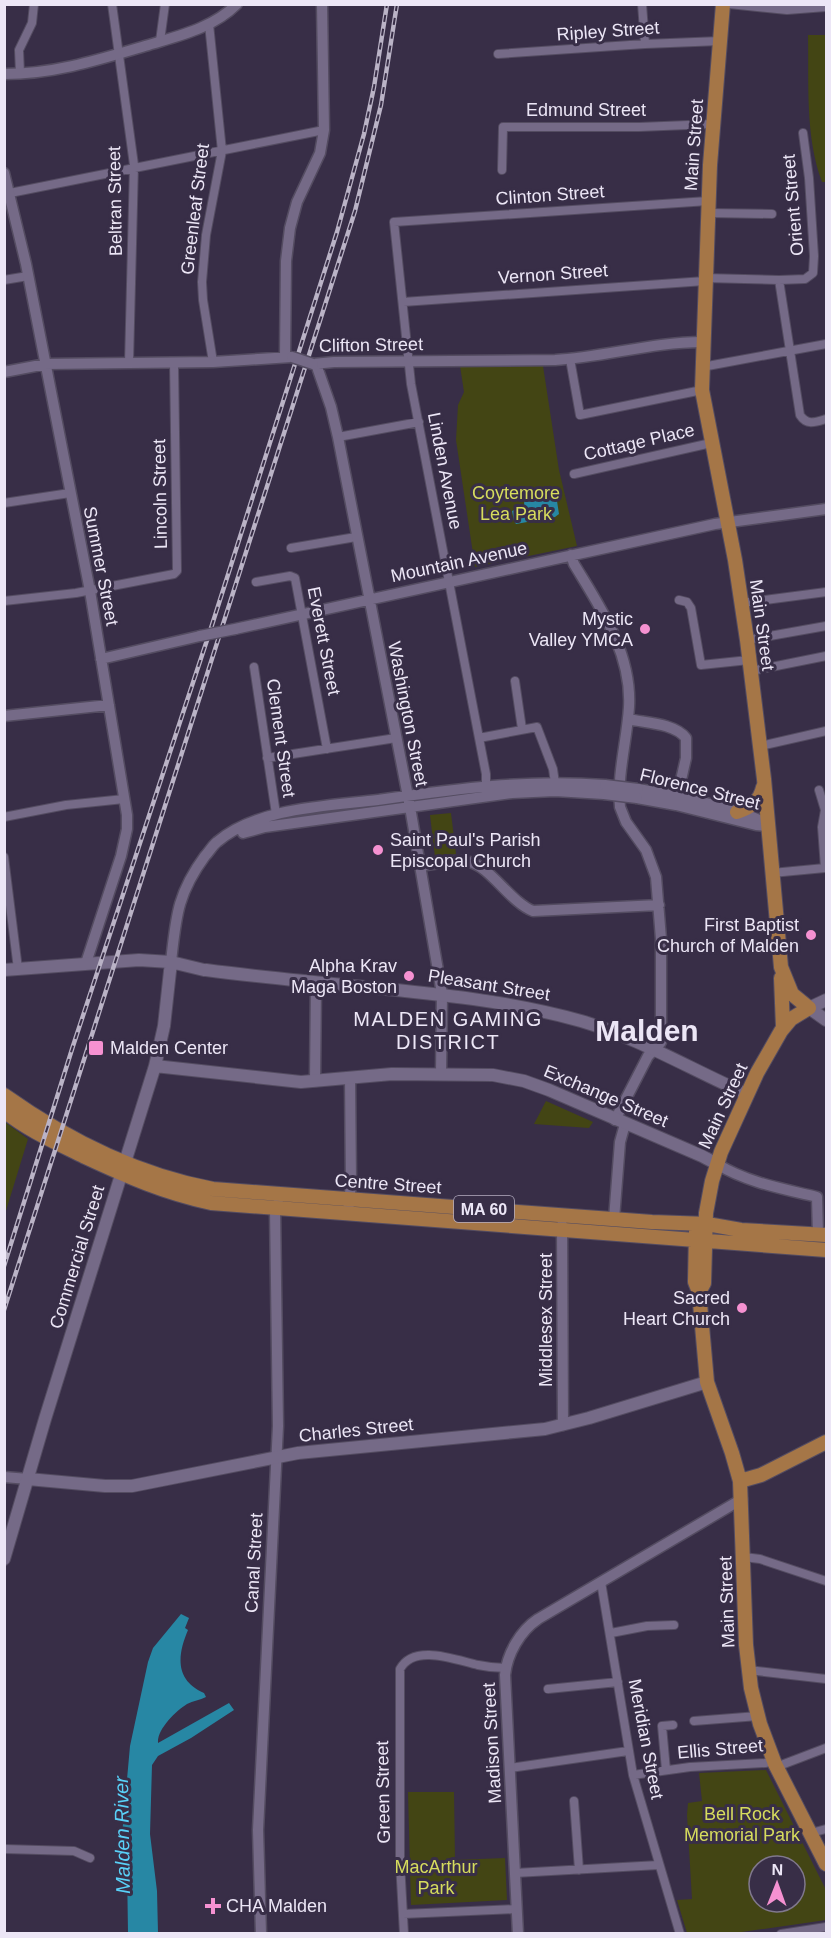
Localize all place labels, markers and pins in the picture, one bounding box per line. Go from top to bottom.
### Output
place label: Mystic Valley YMCA [529,609,633,650]
marker: Mystic Valley YMCA [638,622,652,636]
place label: Saint Paul's Parish Episcopal Church [390,830,541,871]
marker: Saint Paul's Parish Episcopal Church [371,843,385,857]
place label: First Baptist Church of Malden [657,915,799,956]
marker: First Baptist Church of Malden [804,928,818,942]
place label: Alpha Krav Maga Boston [291,956,397,997]
marker: Alpha Krav Maga Boston [402,969,416,983]
place label: Malden Center [110,1038,228,1058]
marker: Malden Center [87,1039,105,1057]
place label: Sacred Heart Church [623,1288,730,1329]
marker: Sacred Heart Church [735,1301,749,1315]
place label: CHA Malden [226,1896,327,1916]
marker: CHA Malden [204,1897,222,1915]

